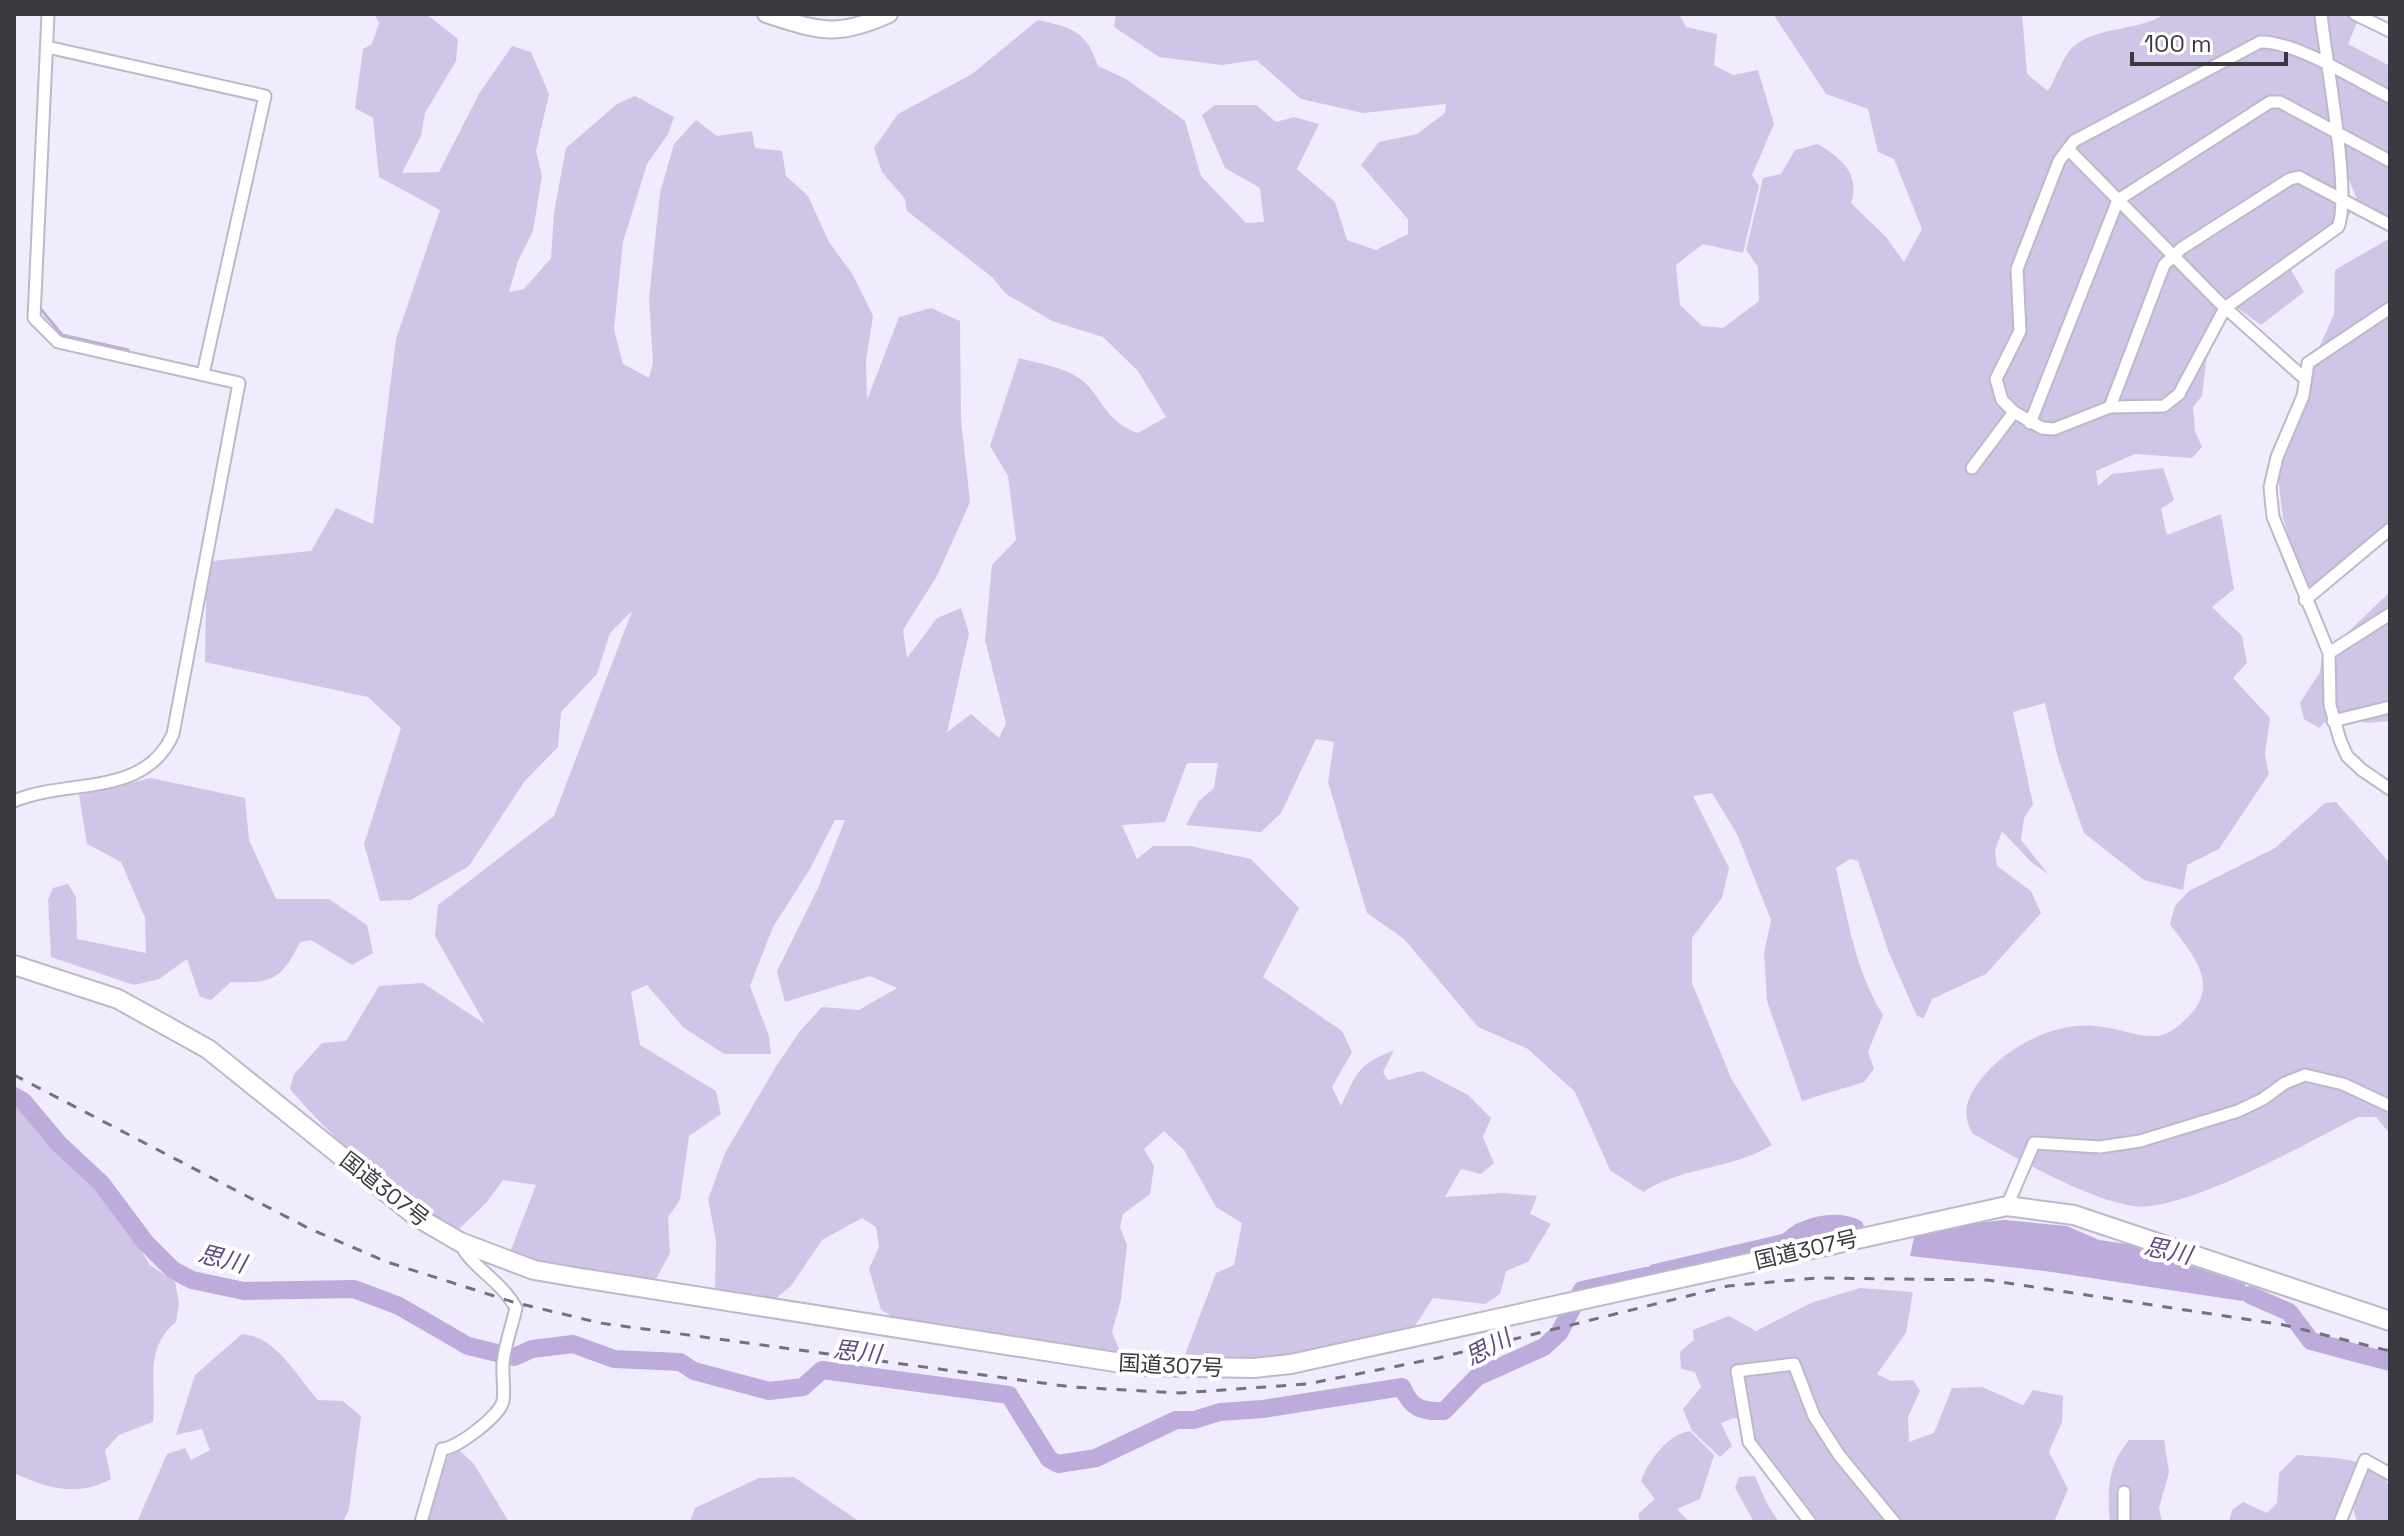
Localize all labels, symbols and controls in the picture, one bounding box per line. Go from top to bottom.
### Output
scale bar [2132,16,2286,66]
text: 100 m [2144,28,2212,59]
street label: 国道307号 [335,1146,435,1232]
street label: 国道307号 [1751,1224,1861,1274]
water label: 思川 [2141,1230,2198,1271]
water label: 思川 [195,1238,252,1280]
water label: 思川 [1459,1321,1519,1373]
water label: 思川 [832,1334,886,1370]
street label: 国道307号 [1118,1348,1224,1382]

